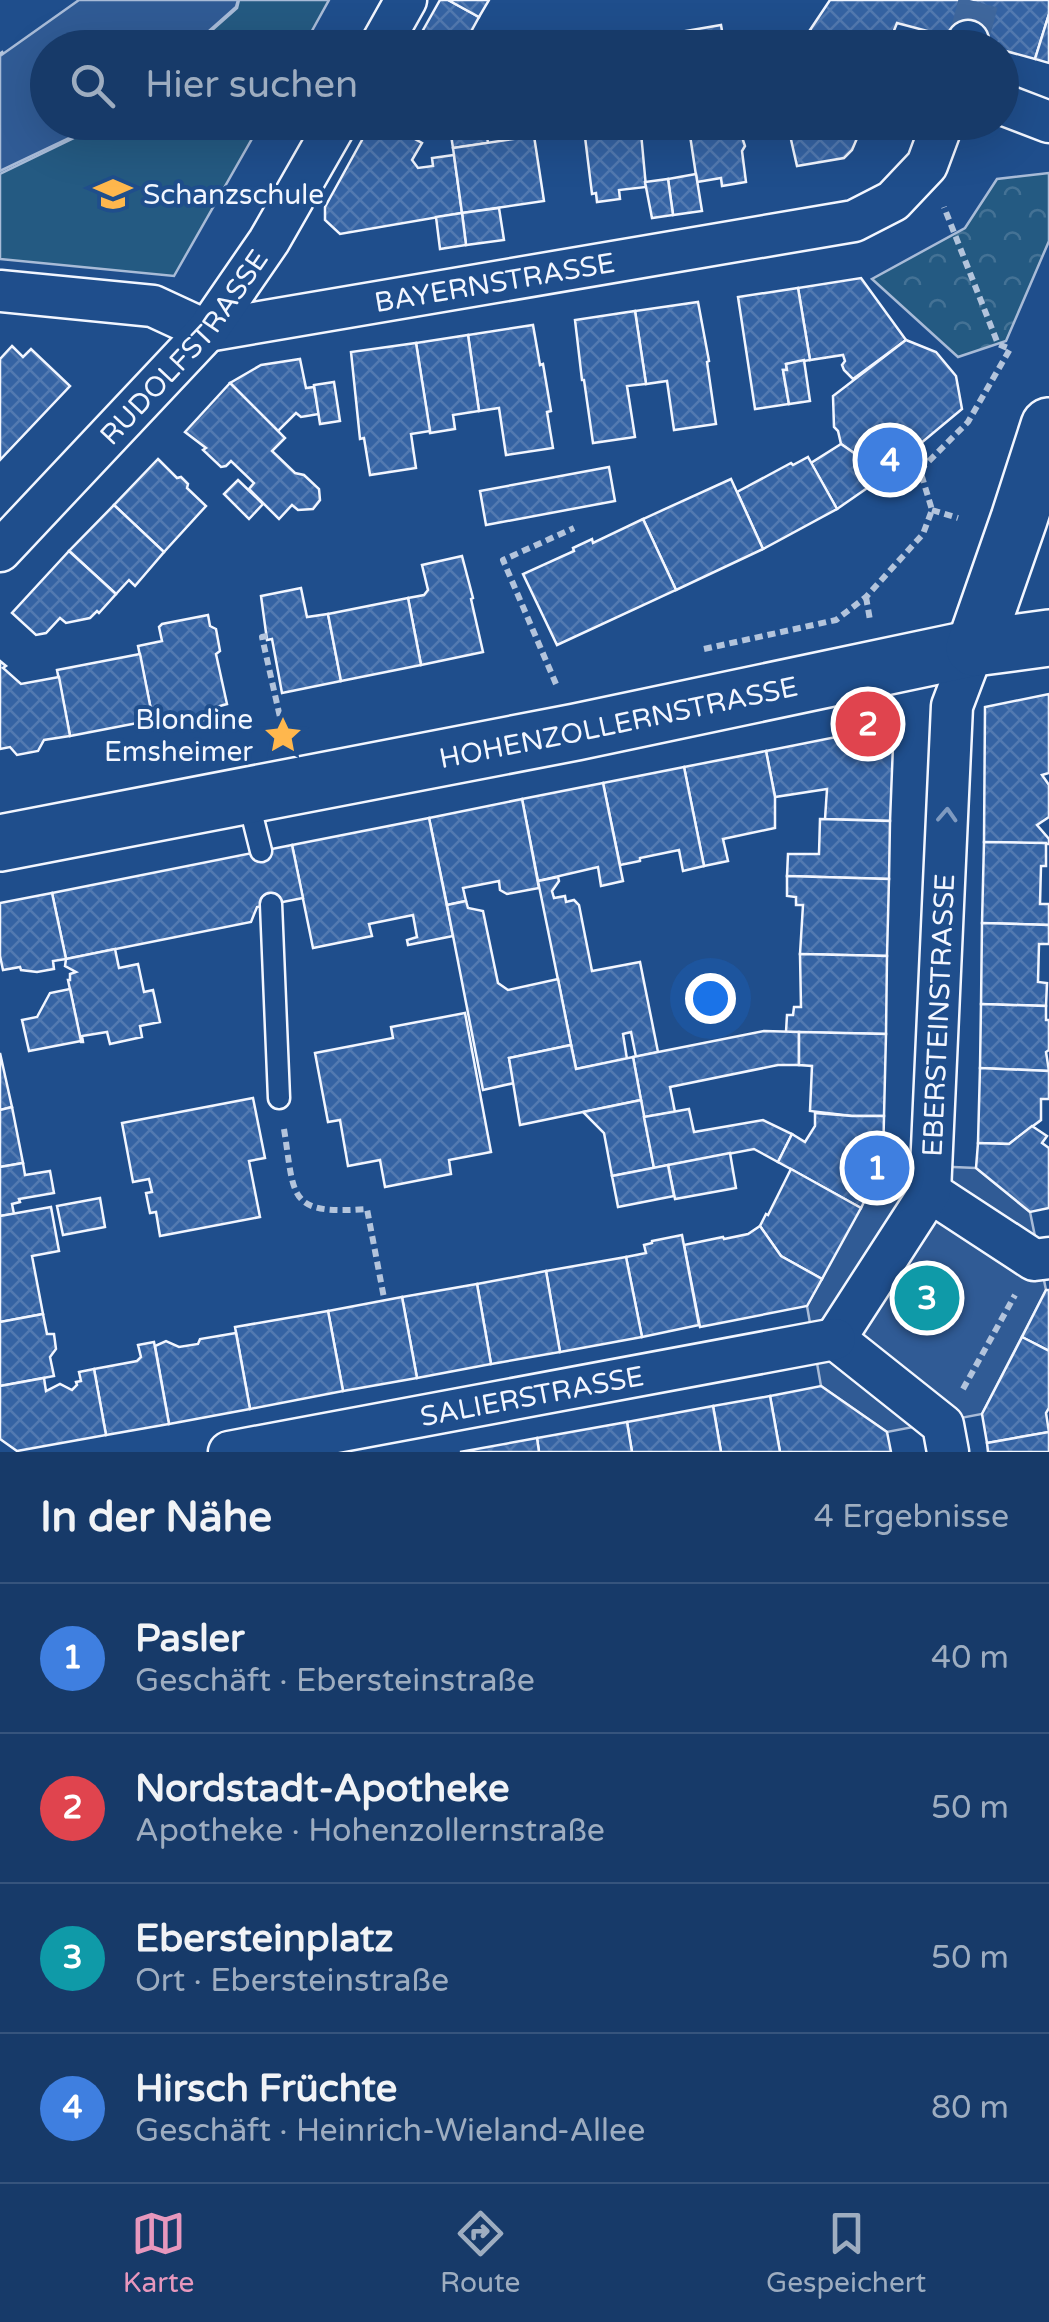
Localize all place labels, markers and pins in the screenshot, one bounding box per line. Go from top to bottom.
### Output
school or university icon: Schanzschule [92,173,134,215]
place label: Schanzschule [143,178,324,212]
pin: 4 [858,422,922,498]
pin: 2 [836,686,900,762]
place label: Blondine Emsheimer [104,703,253,769]
place icon: Blondine Emsheimer [262,714,304,756]
pin: 1 [844,1130,910,1206]
pin: 3 [894,1260,960,1336]

